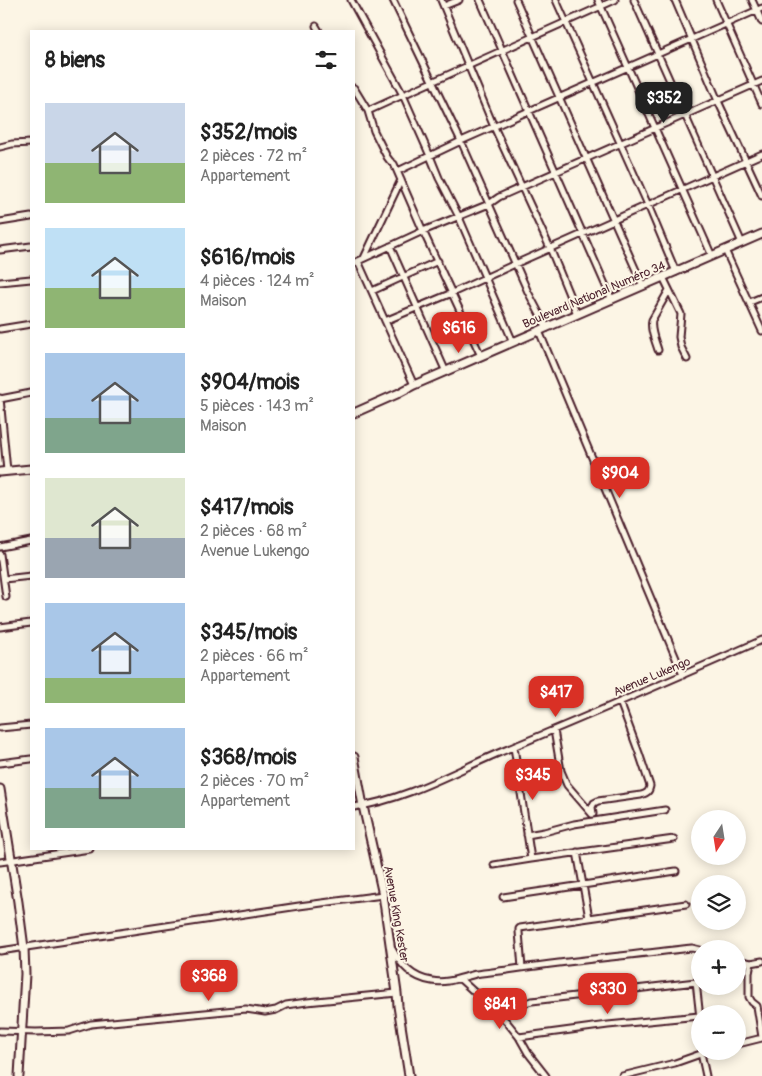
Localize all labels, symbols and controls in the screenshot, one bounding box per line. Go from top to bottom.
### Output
icon: filters [312,46,340,74]
text: 8 biens [45,47,105,74]
pin: $352 [634,82,694,124]
text: $352 [646,88,682,108]
text: $352/mois [200,119,297,146]
icon: home [85,123,145,183]
text: 2 pièces · 72 m² [200,146,307,166]
text: Appartement [200,166,290,186]
text: $616/mois [200,244,295,271]
icon: home [85,248,145,308]
street label: Boulevard National Numéro 34 [520,258,668,332]
text: 4 pièces · 124 m² [200,271,315,291]
text: Maison [200,291,246,311]
pin: $616 [429,312,489,354]
text: $616 [442,318,476,338]
text: $904/mois [200,369,299,396]
icon: home [85,373,145,433]
text: 5 pièces · 143 m² [200,396,314,416]
text: Maison [200,416,246,436]
pin: $904 [590,456,650,499]
text: $904 [601,463,639,483]
text: $417/mois [200,494,293,521]
icon: home [85,498,145,558]
text: 2 pièces · 68 m² [200,521,307,541]
text: Avenue Lukengo [200,541,310,561]
text: $345/mois [200,619,297,646]
icon: home [85,623,145,683]
text: 2 pièces · 66 m² [200,646,308,666]
street label: Avenue Lukengo [611,654,693,700]
text: Appartement [200,666,290,686]
pin: $417 [526,676,586,718]
text: $417 [540,682,572,702]
text: $368/mois [200,744,297,771]
icon: home [85,748,145,808]
pin: $345 [503,758,563,801]
text: $345 [515,765,551,785]
text: 2 pièces · 70 m² [200,771,309,791]
text: Appartement [200,791,290,811]
north arrow [691,810,746,865]
map controls [691,810,746,1060]
street label: Avenue King Kester [380,865,412,964]
button: layers [691,875,746,930]
button: + [691,940,746,995]
pin: $368 [179,960,239,1002]
text: $368 [192,966,226,986]
pin: $330 [578,972,638,1015]
text: $330 [589,979,627,999]
pin: $841 [470,988,530,1030]
text: $841 [484,994,516,1014]
button: − [691,1005,746,1060]

